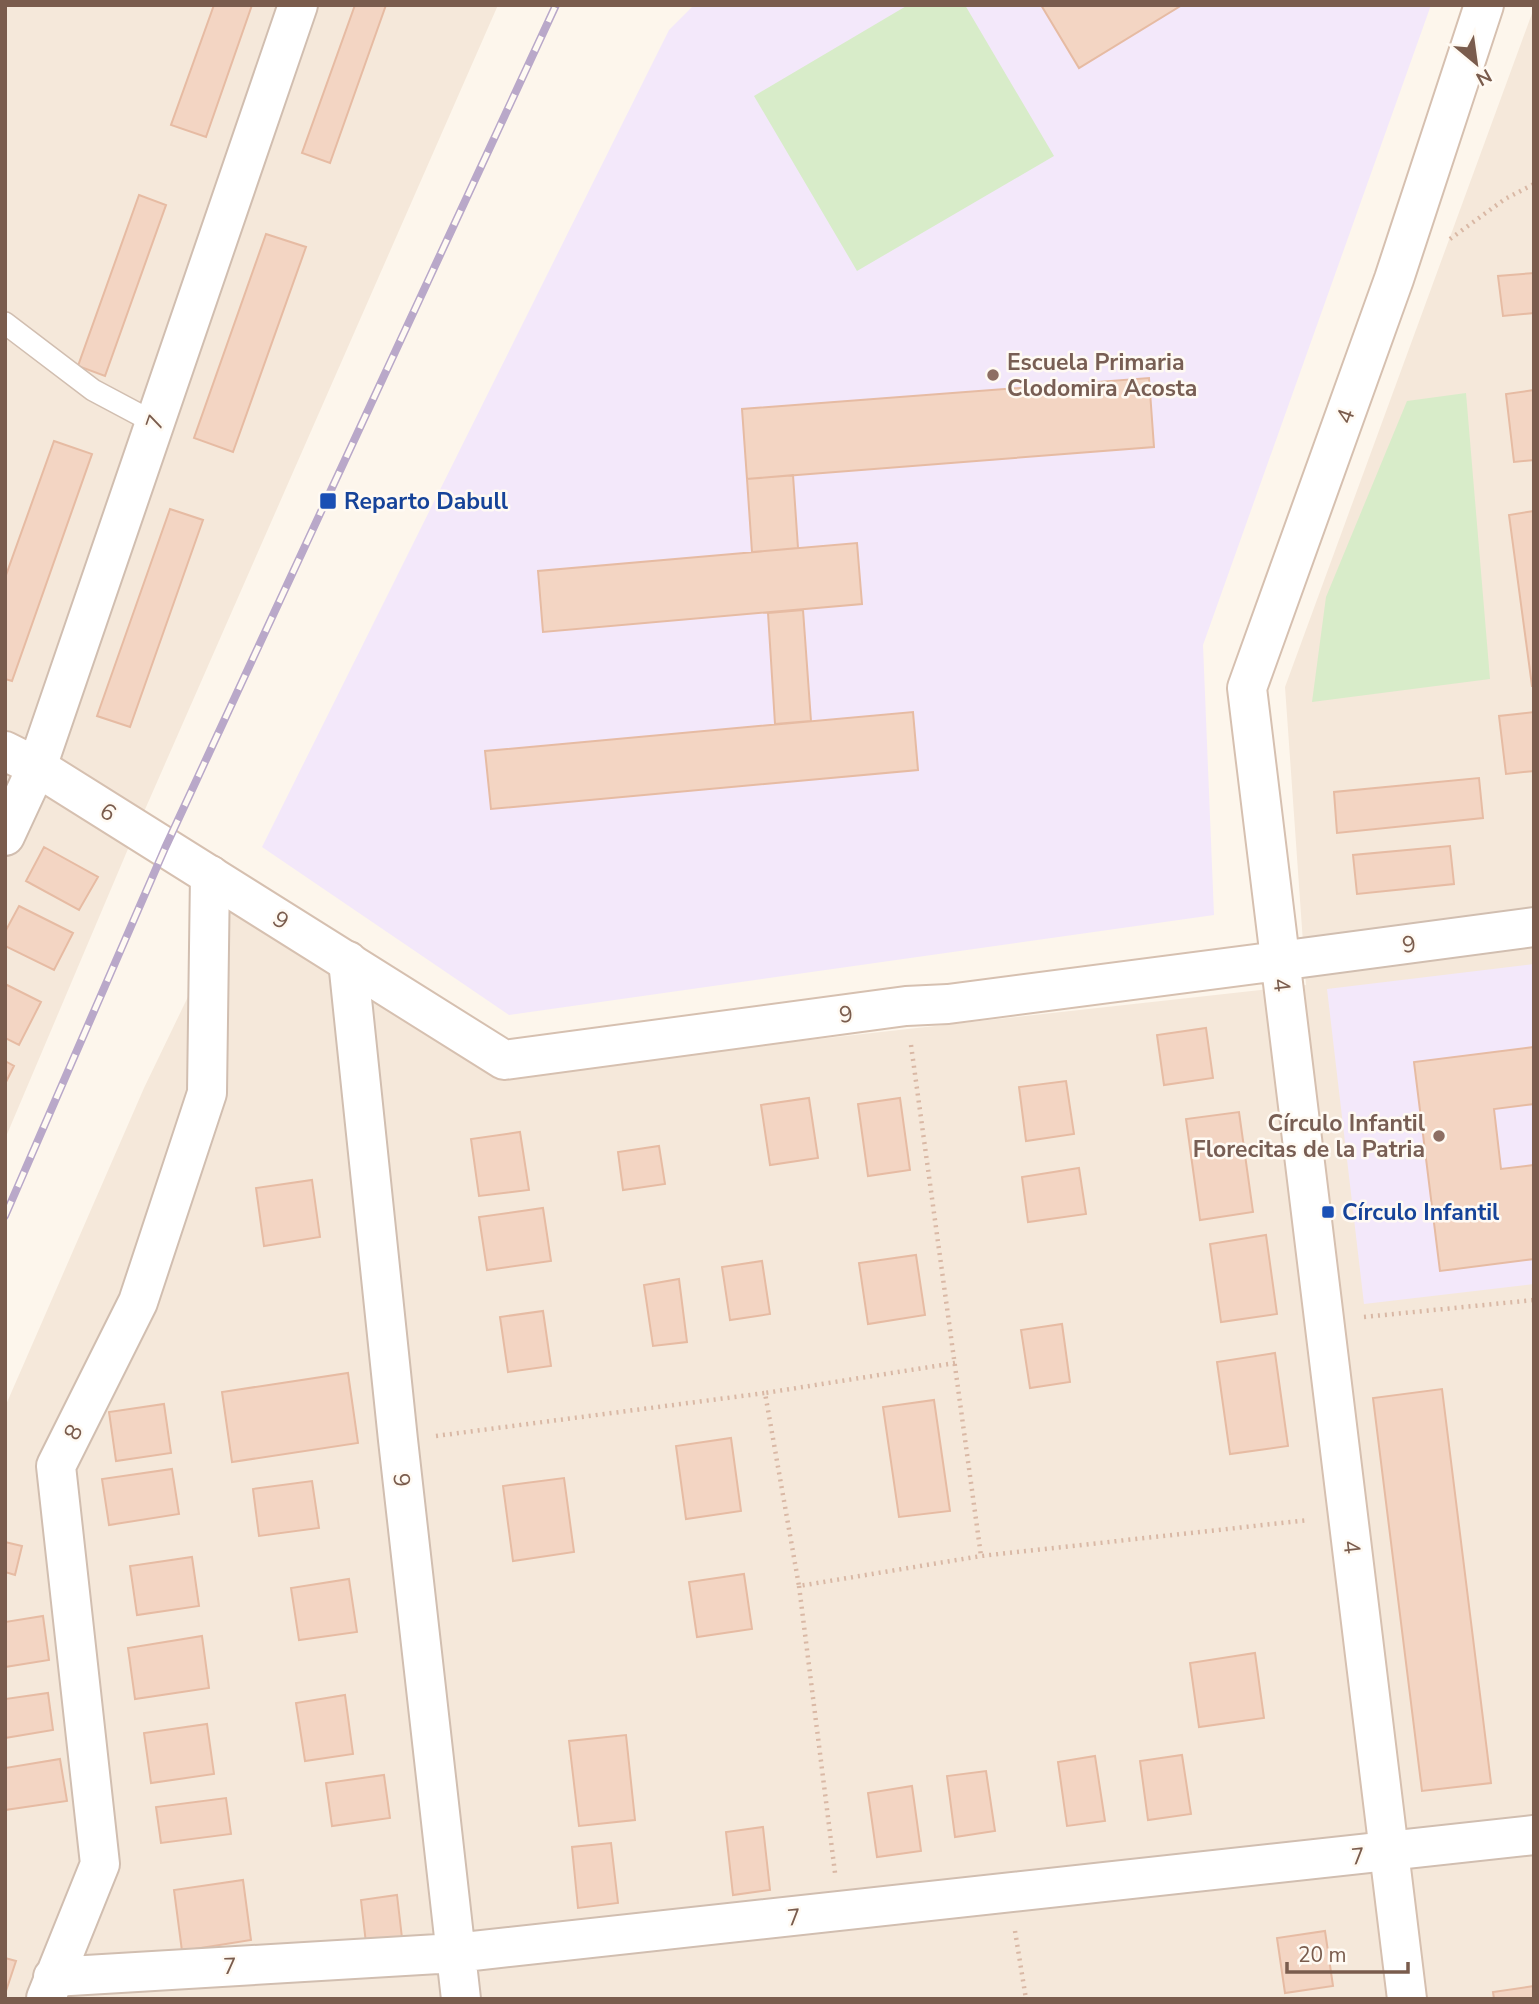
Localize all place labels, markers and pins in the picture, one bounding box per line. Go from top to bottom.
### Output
place label: Escuela Primaria Clodomira Acosta [1007,347,1197,404]
marker: Escuela Primaria Clodomira Acosta [985,367,1001,383]
place label: Reparto Dabull [344,486,509,517]
marker: Reparto Dabull [318,491,338,511]
place label: Círculo Infantil Florecitas de la Patria [1193,1108,1426,1165]
marker: Círculo Infantil Florecitas de la Patria [1431,1128,1447,1144]
place label: Círculo Infantil [1342,1197,1500,1228]
marker: Círculo Infantil [1320,1204,1336,1220]

